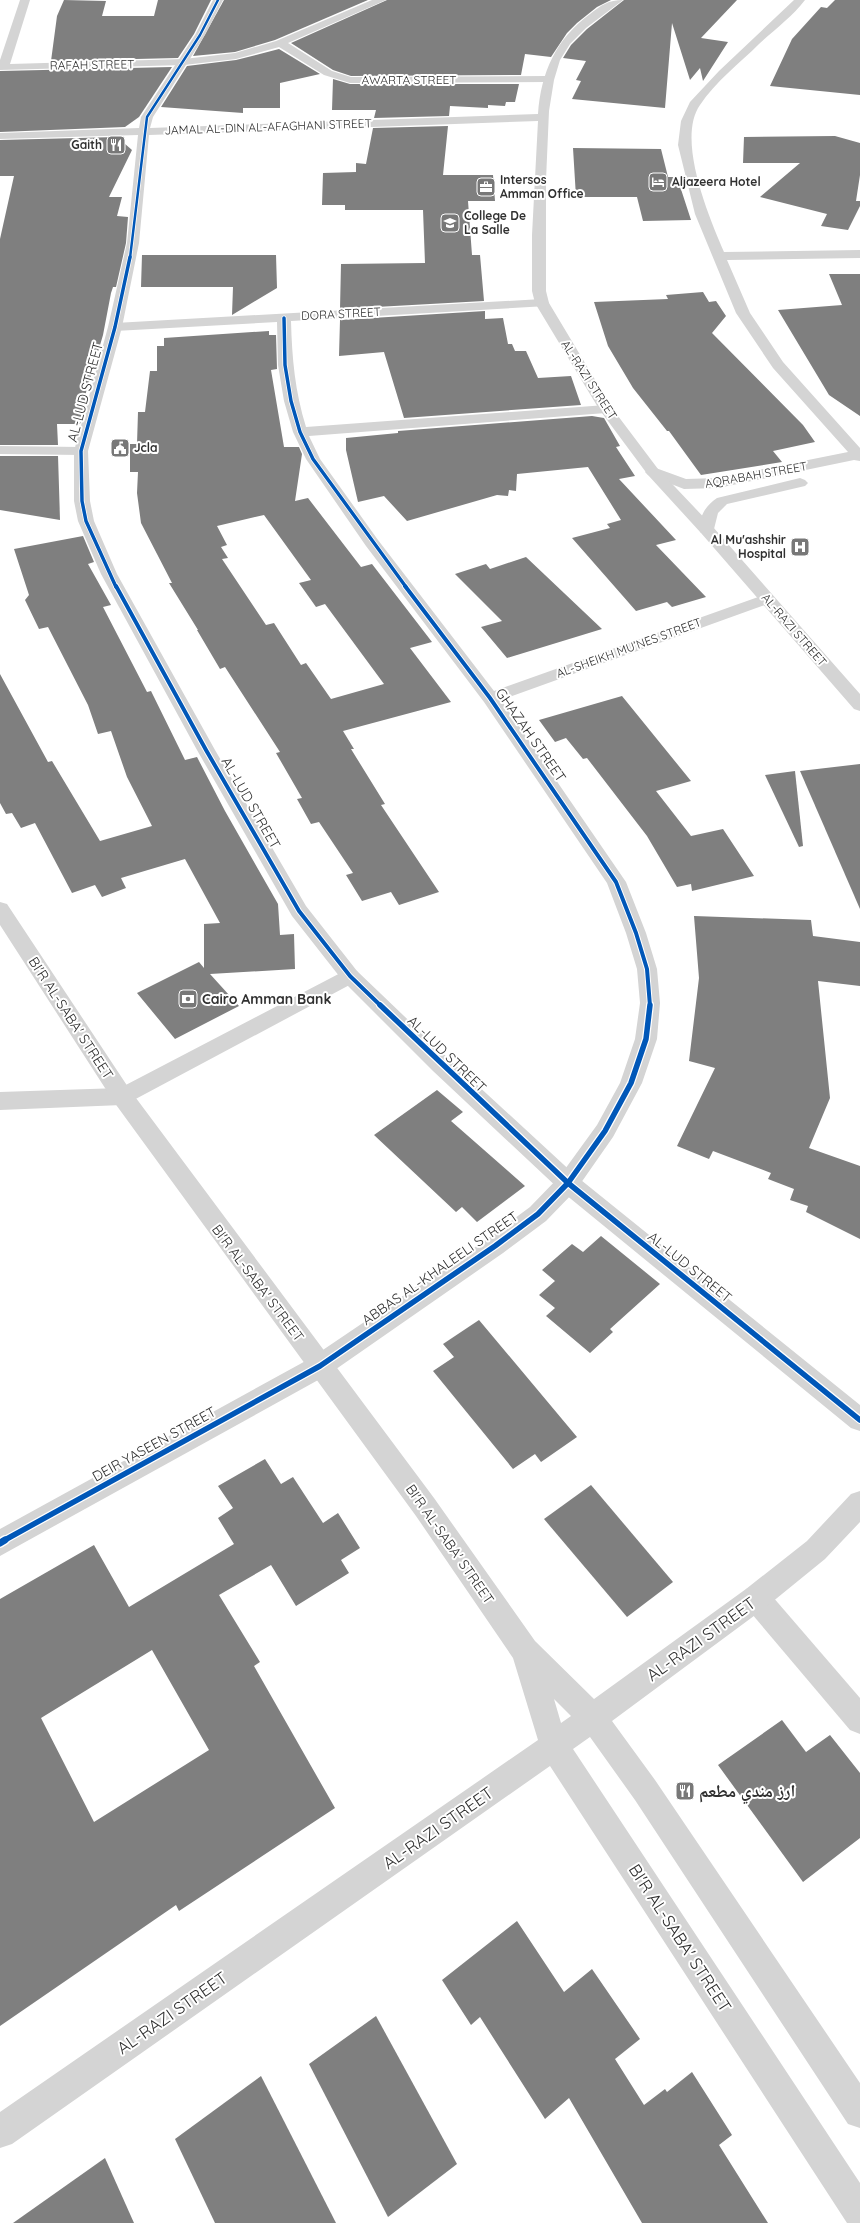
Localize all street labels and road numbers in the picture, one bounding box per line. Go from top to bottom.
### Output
street label: RAFAH STREET [49,56,135,73]
street label: AWARTA STREET [361,72,457,87]
street label: JAMAL AL-DIN AL-AFAGHANI STREET [164,115,372,138]
street label: DORA STREET [301,304,381,323]
street label: AL-RAZI STREET [558,337,621,422]
street label: AL-LUD STREET [63,340,107,444]
street label: AQRABAH STREET [704,458,808,491]
street label: AL-RAZI STREET [759,590,830,669]
street label: AL-SHEIKH MU’NES STREET [554,614,703,681]
street label: GHAZAH STREET [492,684,570,786]
street label: AL-LUD STREET [217,754,285,852]
street label: BI'R AL-SABA' STREET [25,953,117,1083]
street label: AL-LUD STREET [404,1012,490,1096]
street label: ABBAS AL-KHALEELI STREET [358,1207,522,1329]
street label: BI'R AL-SABA' STREET [208,1221,308,1345]
street label: AL-LUD STREET [644,1228,736,1306]
street label: DEIR YASEEN STREET [89,1402,219,1486]
street label: BI'R AL-SABA' STREET [402,1481,498,1607]
street label: AL-RAZI STREET [642,1592,759,1685]
street label: AL-RAZI STREET [379,1782,497,1873]
street label: BI'R AL-SABA' STREET [625,1860,736,2016]
street label: AL-RAZI STREET [113,1967,231,2058]

